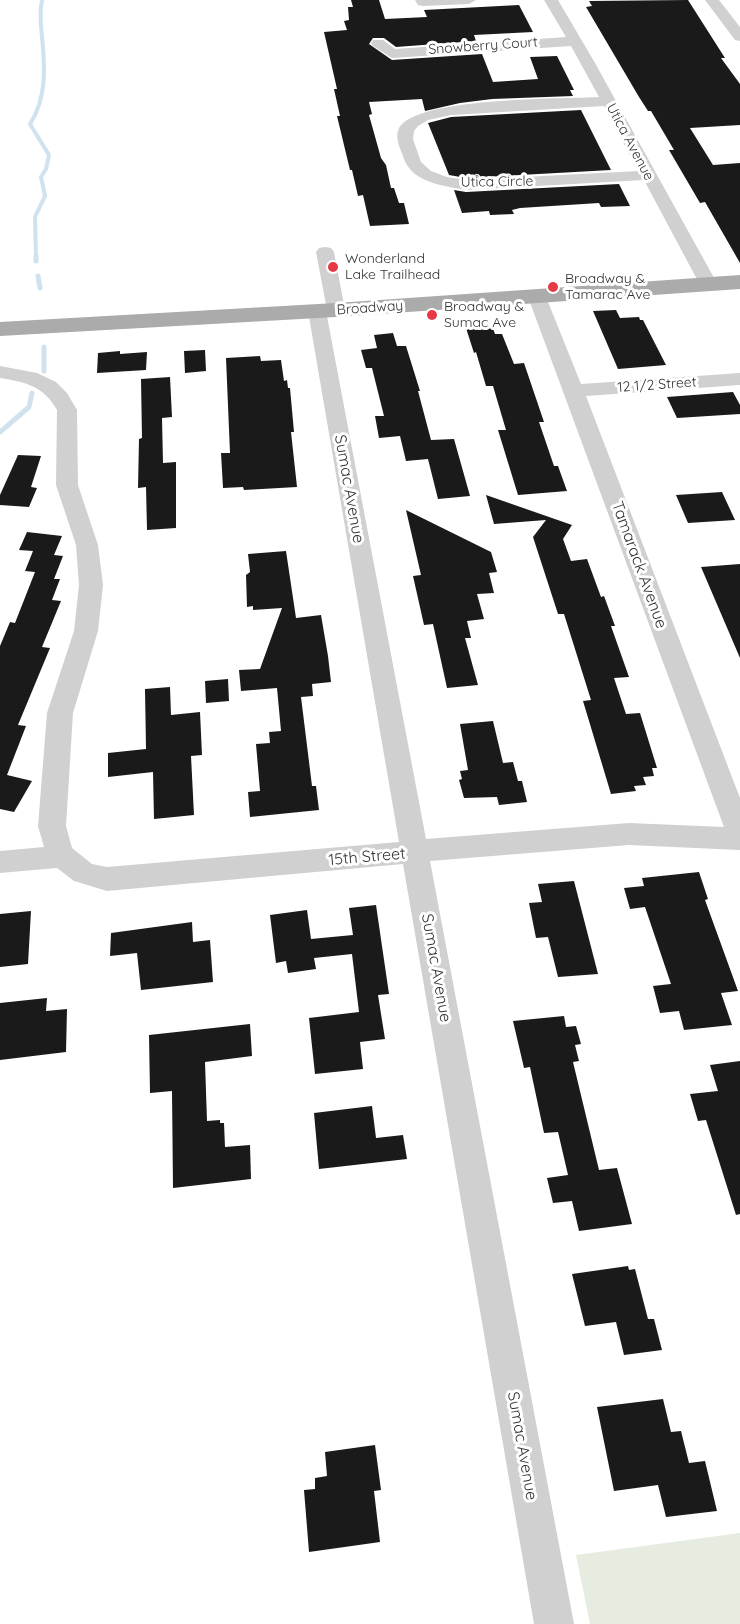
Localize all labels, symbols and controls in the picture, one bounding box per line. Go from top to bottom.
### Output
street label: Snowberry Court [428,34,538,58]
street label: Utica Avenue [603,100,657,184]
street label: Utica Circle [460,173,534,191]
place label: Wonderland Lake Trailhead [345,251,440,284]
marker: Wonderland Lake Trailhead [326,260,340,274]
place label: Broadway & Tamarac Ave [565,271,650,304]
marker: Broadway & Tamarac Ave [546,280,560,294]
street label: Broadway [336,297,404,319]
place label: Broadway & Sumac Ave [444,299,524,332]
marker: Broadway & Sumac Ave [425,308,439,322]
street label: 12 1/2 Street [617,374,697,396]
street label: Sumac Avenue [330,433,368,545]
street label: Tamarack Avenue [607,499,671,631]
street label: 15th Street [328,844,406,870]
street label: Sumac Avenue [417,912,455,1024]
street label: Sumac Avenue [503,1390,541,1502]

